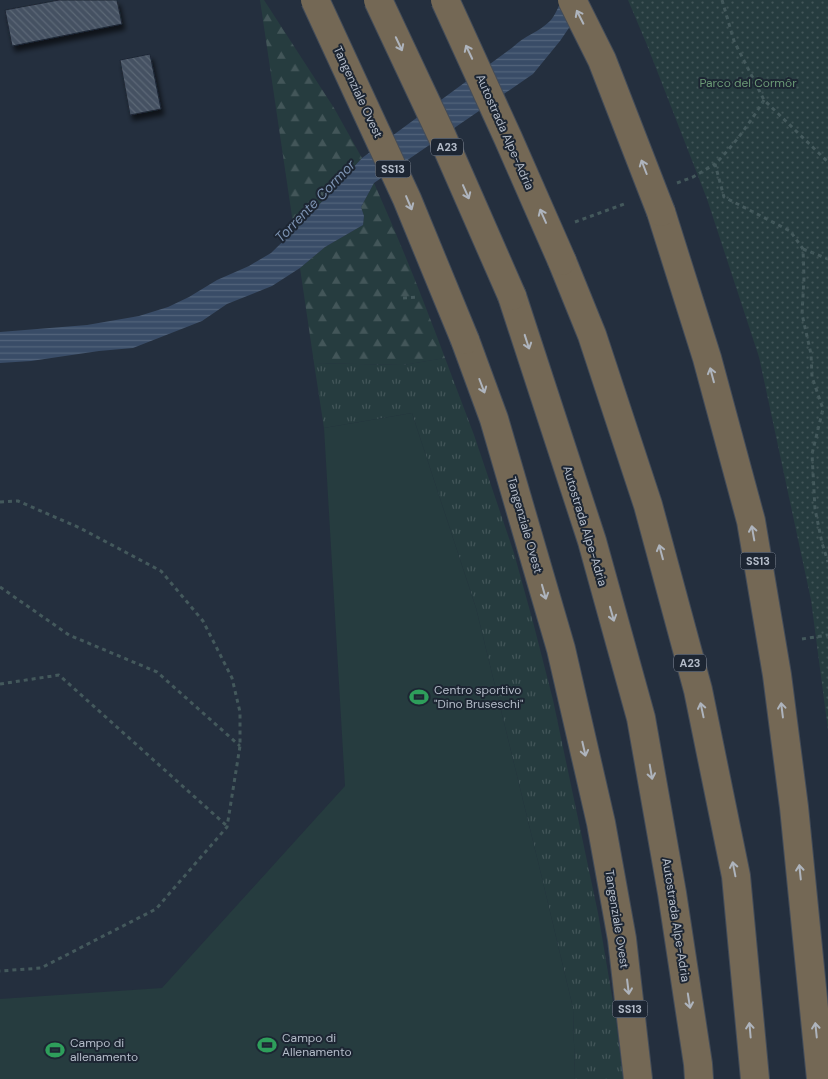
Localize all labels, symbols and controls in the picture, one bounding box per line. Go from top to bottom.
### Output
one-way arrow [575,10,585,25]
one-way arrow [395,36,404,51]
street label: Tangenziale Ovest [330,43,386,141]
one-way arrow [464,45,473,60]
street label: Autostrada Alpe-Adria [472,72,538,192]
park label: Parco del Cormôr [699,75,797,91]
road number: A23 [431,138,463,156]
water label: Torrente Cormor [271,155,360,246]
one-way arrow [639,159,648,175]
road number: SS13 [376,160,410,178]
one-way arrow [462,184,472,199]
one-way arrow [404,195,414,210]
one-way arrow [537,209,547,224]
one-way arrow [522,334,532,350]
one-way arrow [707,368,716,384]
one-way arrow [478,378,487,393]
street label: Autostrada Alpe-Adria [559,464,611,588]
street label: Tangenziale Ovest [504,475,546,575]
one-way arrow [748,525,758,541]
one-way arrow [655,545,665,561]
road number: SS13 [740,552,776,570]
one-way arrow [540,583,550,599]
one-way arrow [607,605,617,621]
road number: A23 [674,654,706,671]
place label: Centro sportivo "Dino Bruseschi" [434,682,524,712]
sports icon: Centro sportivo "Dino Bruseschi" [408,686,430,708]
one-way arrow [696,702,706,718]
one-way arrow [777,703,787,719]
one-way arrow [580,741,589,757]
one-way arrow [646,763,656,779]
street label: Autostrada Alpe-Adria [658,857,694,983]
one-way arrow [729,861,738,877]
one-way arrow [795,864,805,880]
street label: Tangenziale Ovest [601,869,633,970]
one-way arrow [623,979,633,995]
one-way arrow [684,993,694,1009]
road number: SS13 [612,1001,648,1018]
one-way arrow [745,1023,755,1039]
one-way arrow [811,1023,821,1039]
place label: Campo di Allenamento [282,1030,352,1060]
sports icon: Campo di Allenamento [256,1034,278,1056]
place label: Campo di allenamento [70,1035,138,1065]
sports icon: Campo di allenamento [44,1039,66,1061]

